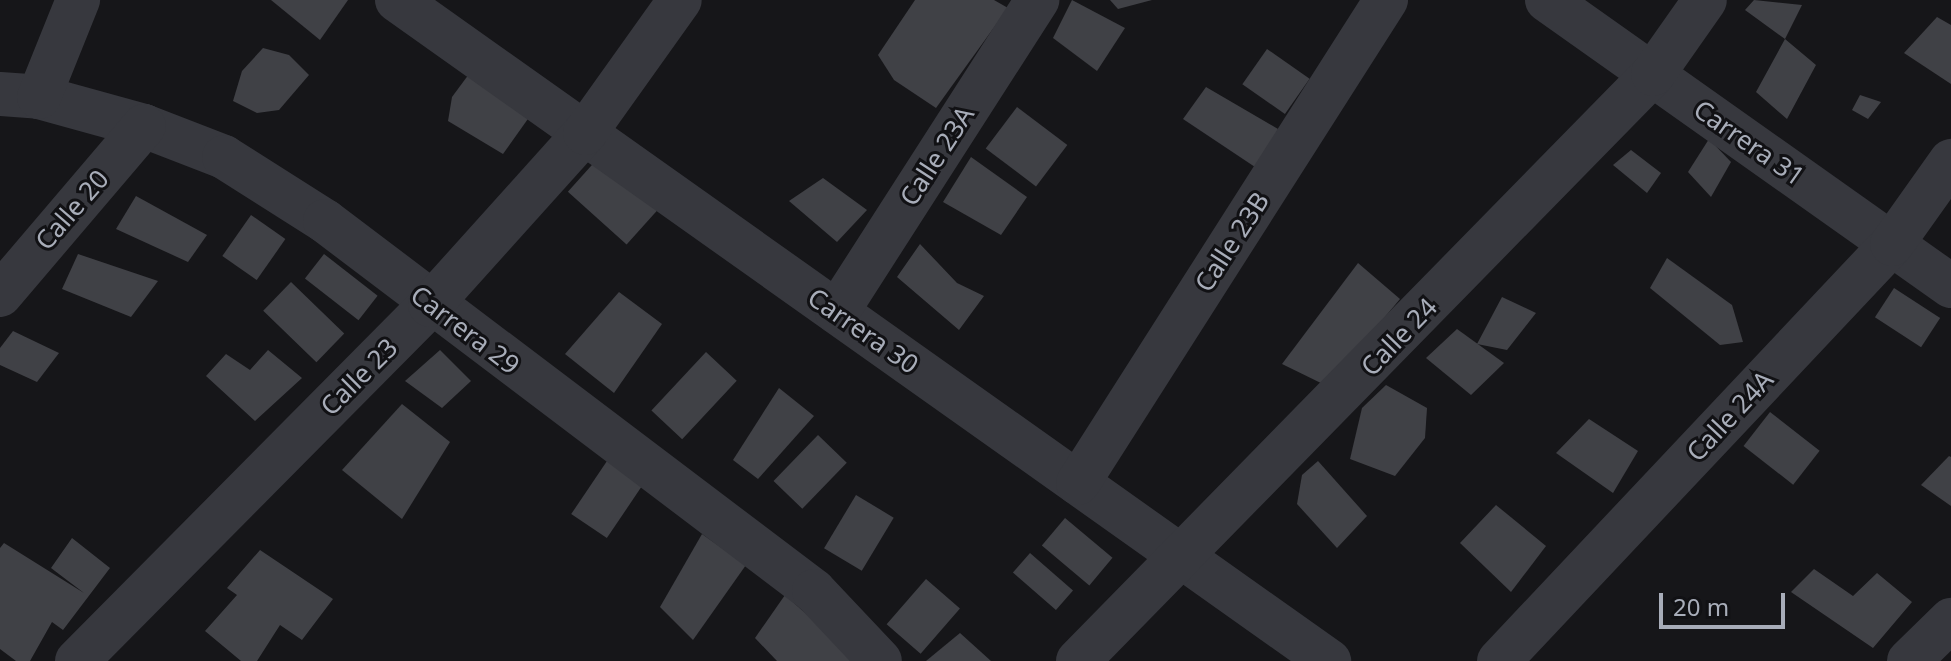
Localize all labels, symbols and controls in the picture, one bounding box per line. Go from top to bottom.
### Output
street label: Carrera 31 [1688,94,1810,192]
street label: Calle 23A [893,100,981,212]
street label: Calle 20 [29,164,115,256]
street label: Calle 23B [1188,186,1276,298]
street label: Carrera 29 [405,279,525,381]
street label: Carrera 30 [802,282,924,380]
street label: Calle 24 [1355,292,1443,382]
street label: Calle 23 [314,332,404,422]
street label: Calle 24A [1680,364,1780,468]
scale bar [1663,577,1789,627]
text: 20 m [1673,590,1729,623]

